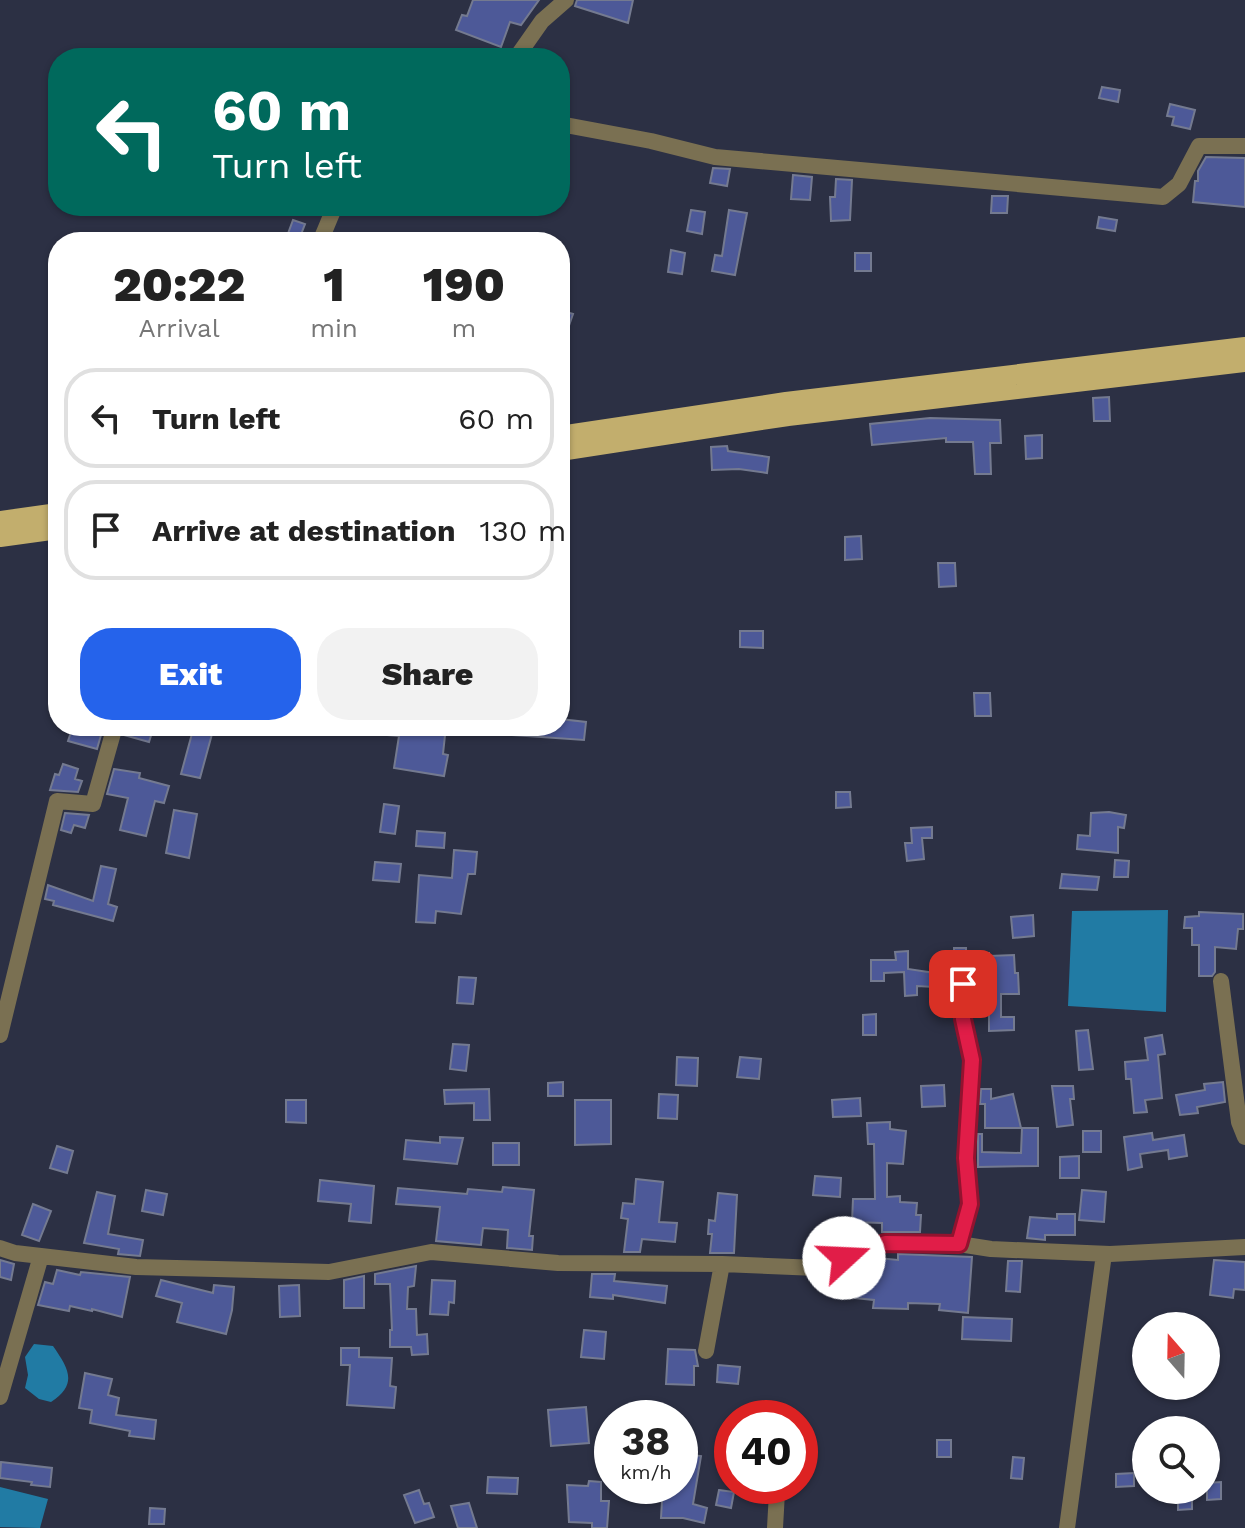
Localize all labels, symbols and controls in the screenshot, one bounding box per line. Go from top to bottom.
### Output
text: 60 m [212,78,351,144]
icon: left [80,80,184,184]
text: Turn left [212,145,362,187]
text: 20:22 [113,256,245,313]
text: 1 [323,256,345,313]
text: 190 [423,256,505,313]
text: Arrival [139,313,220,343]
text: min [310,313,358,343]
text: m [452,313,476,343]
icon: left [84,396,128,440]
text: Turn left [152,401,280,436]
text: 60 m [458,401,534,436]
icon: arrive [84,508,128,552]
text: Arrive at destination [152,513,456,548]
text: 130 m [480,513,566,548]
button: Exit [80,628,301,720]
button: Share [317,628,538,720]
pin [929,950,997,1018]
icon: arrive [941,962,985,1006]
position arrow [802,1216,886,1300]
north arrow [1132,1312,1220,1400]
map controls [1132,1312,1220,1504]
speed limit sign: 40 [714,1400,818,1504]
button: search [1132,1416,1220,1504]
text: 38 [622,1418,670,1465]
text: km/h [620,1460,672,1484]

